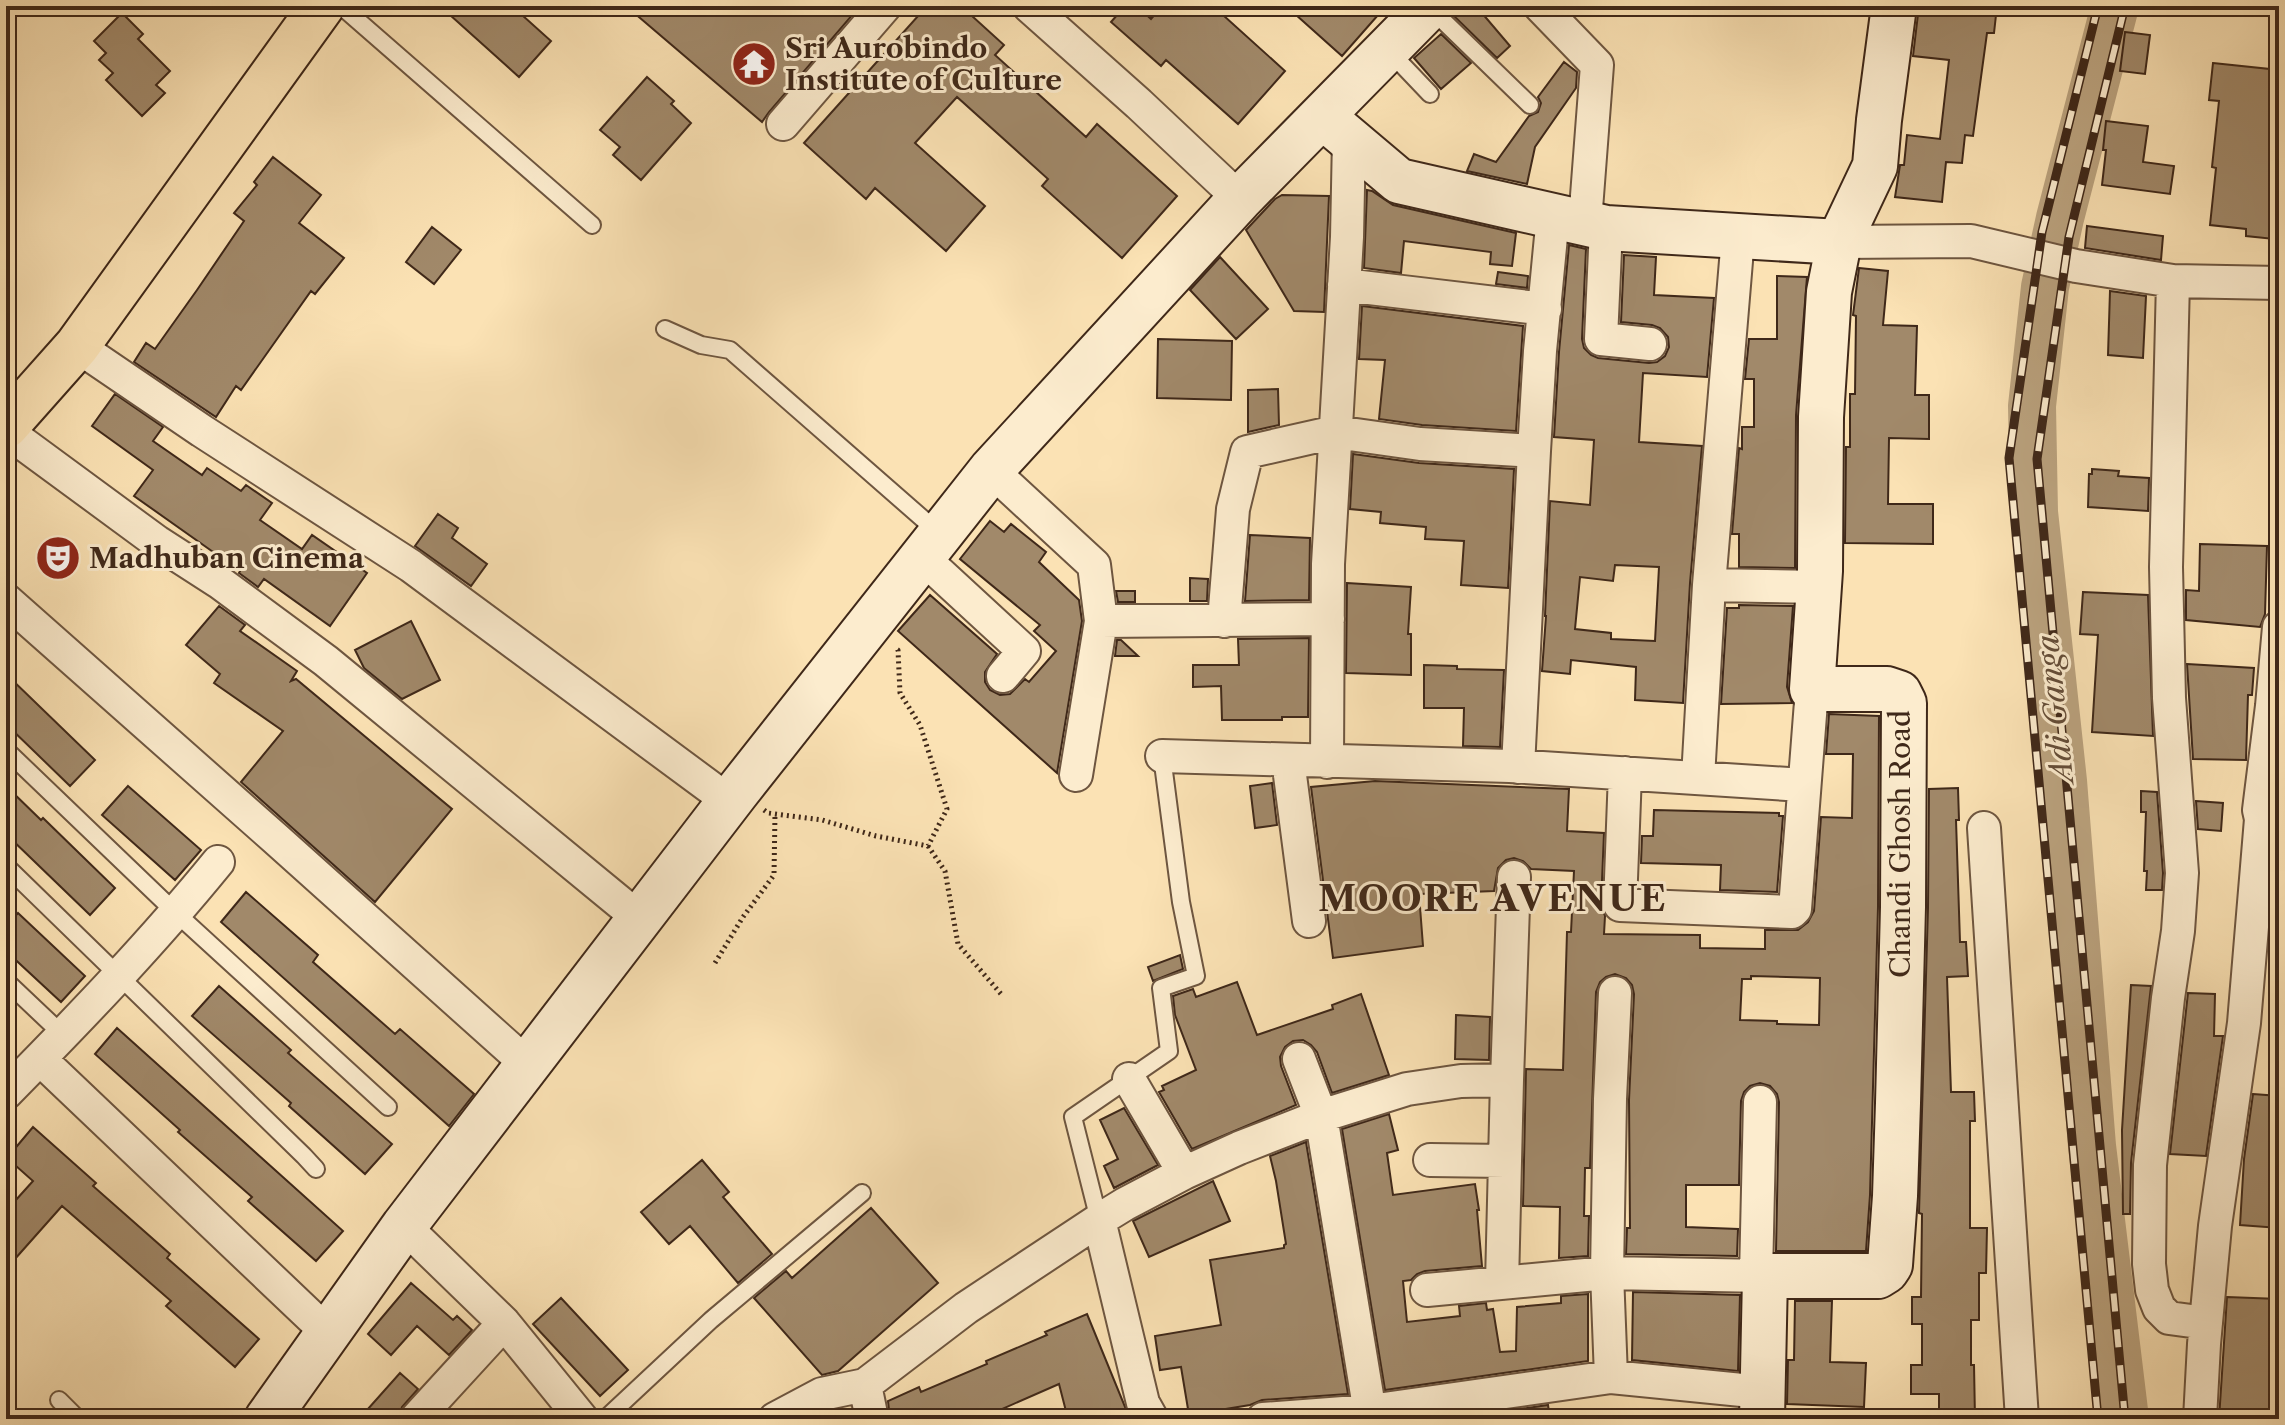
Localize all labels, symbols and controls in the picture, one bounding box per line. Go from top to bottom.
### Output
place label: Sri Aurobindo Institute of Culture [785,31,1062,97]
temple icon: Sri Aurobindo Institute of Culture [730,40,778,88]
theatre icon: Madhuban Cinema [34,534,82,582]
place label: Madhuban Cinema [89,541,365,575]
water label: Adi Ganga [2029,633,2082,789]
street label: Chandi Ghosh Road [1883,710,1917,978]
district label: MOORE AVENUE [1318,876,1668,920]

